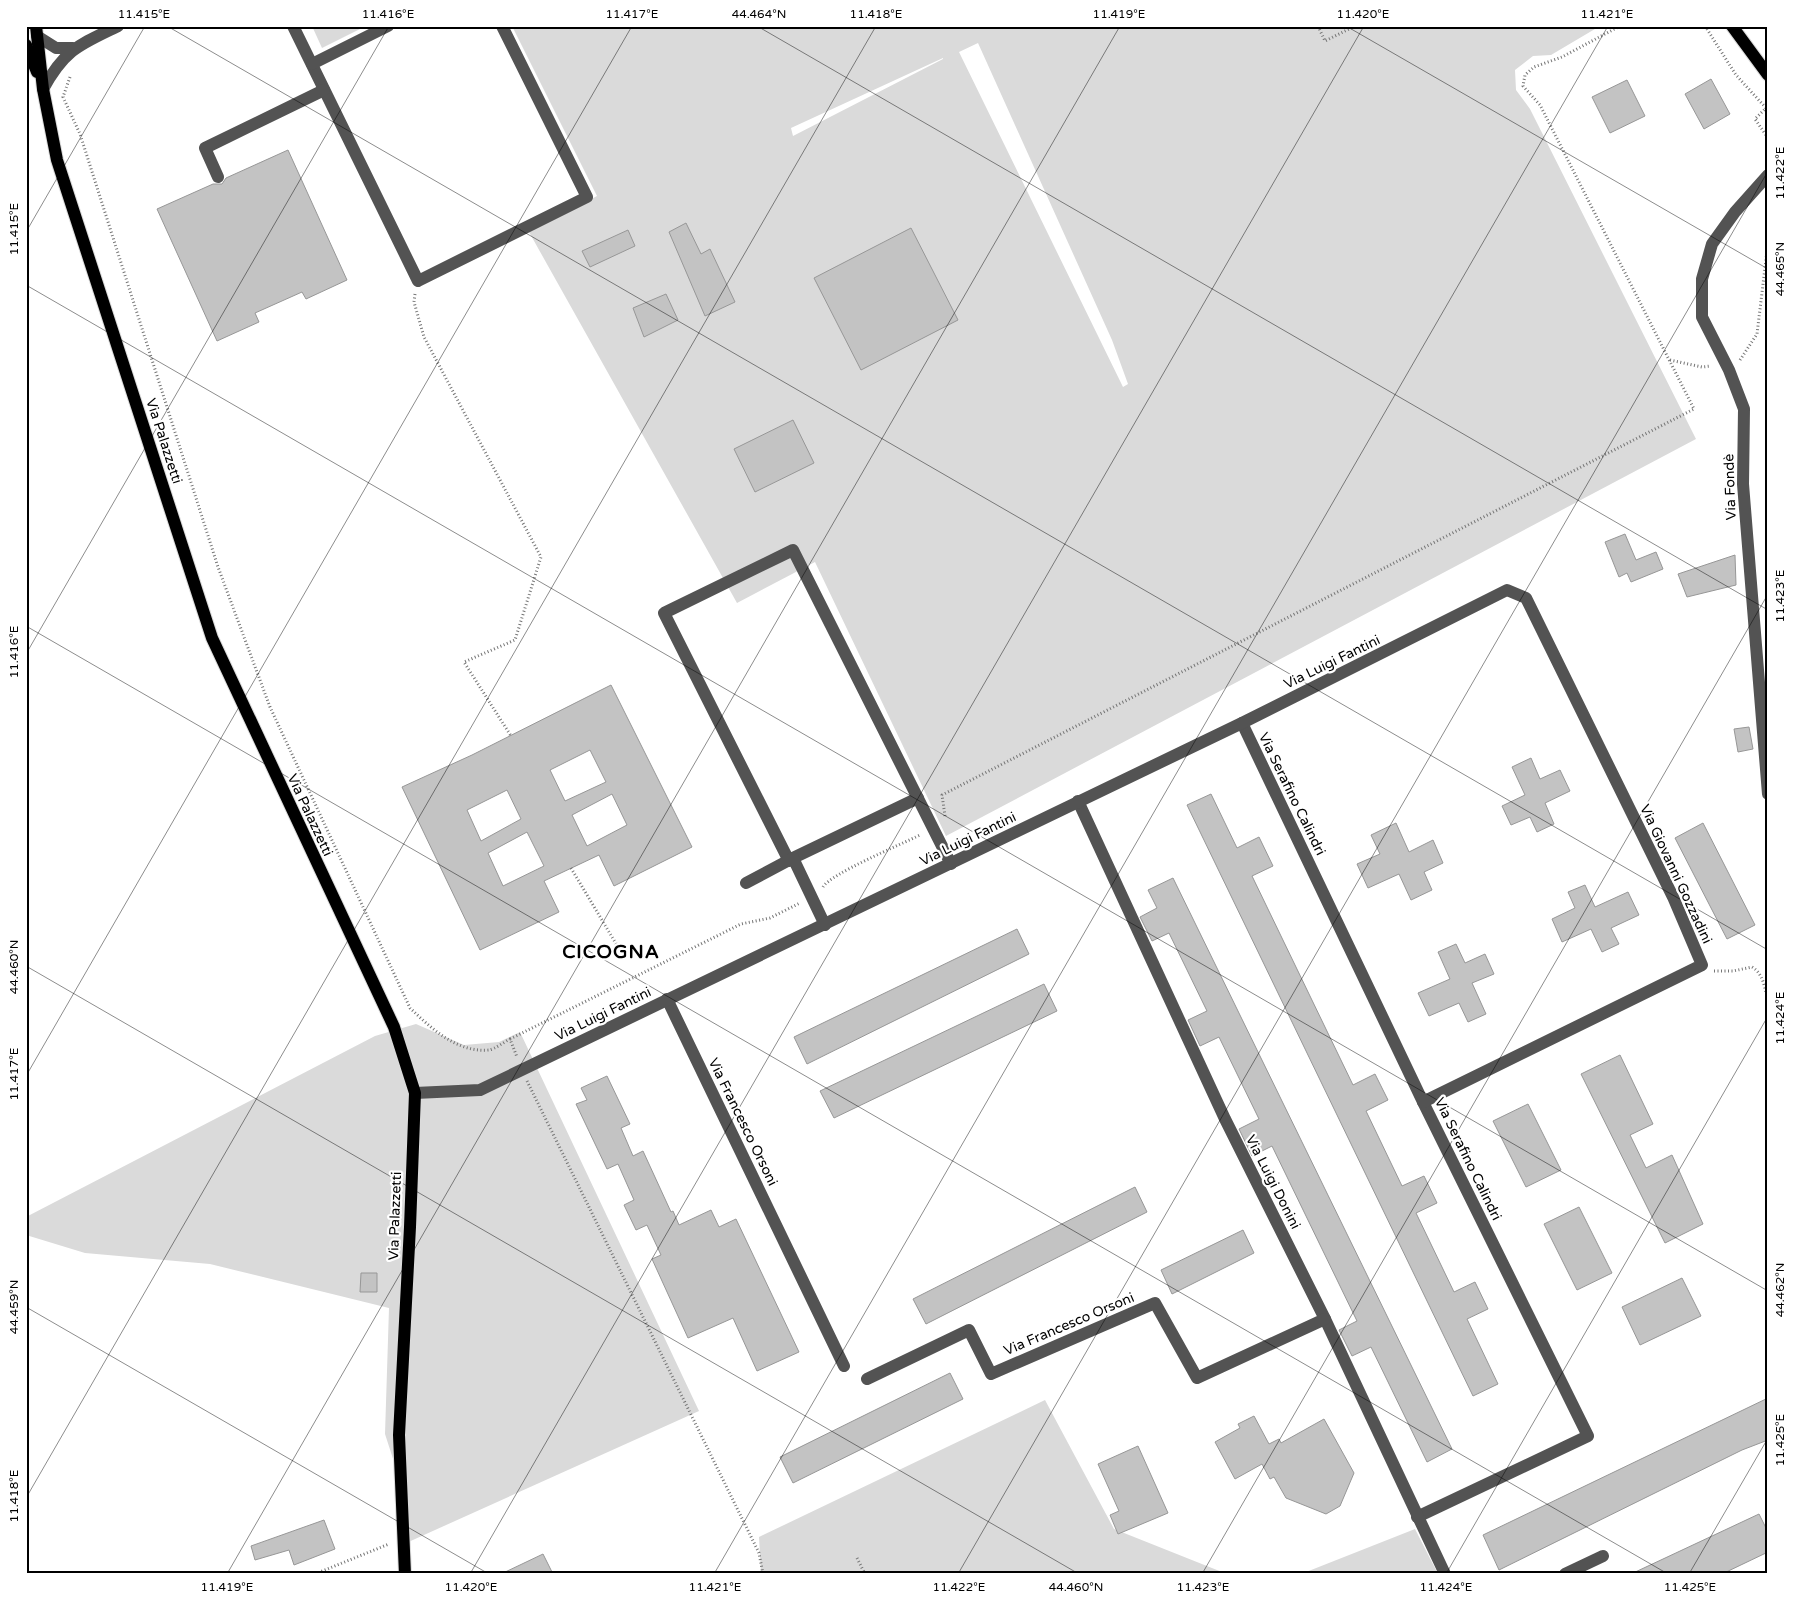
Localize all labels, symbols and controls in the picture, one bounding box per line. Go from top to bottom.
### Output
text: 11.415°E [118,7,171,21]
text: 11.416°E [362,7,415,21]
text: 11.417°E [606,7,659,21]
text: 44.464°N [732,7,786,21]
text: 11.418°E [850,7,903,21]
text: 11.419°E [1093,7,1146,21]
text: 11.420°E [1337,7,1390,21]
text: 11.421°E [1581,7,1634,21]
text: 11.422°E [1773,146,1787,199]
text: 11.415°E [7,202,21,255]
text: 44.465°N [1773,242,1787,296]
street label: Via Palazzetti [142,396,186,486]
street label: Via Fondè [1720,453,1740,520]
text: 11.423°E [1773,569,1787,622]
text: 11.416°E [7,625,21,678]
street label: Via Luigi Fantini [1281,631,1383,693]
street label: Via Serafino Calindri [1255,730,1329,858]
street label: Via Palazzetti [284,771,336,859]
street label: Via Giovanni Gozzadini [1636,802,1716,946]
street label: Via Luigi Fantini [917,808,1019,870]
text: 44.460°N [7,940,21,994]
district label: CICOGNA [562,941,660,963]
street label: Via Luigi Fantini [552,983,654,1045]
text: 11.424°E [1773,991,1787,1044]
text: 11.417°E [7,1047,21,1101]
street label: Via Francesco Orsoni [705,1055,781,1189]
street label: Via Serafino Calindri [1431,1095,1505,1223]
street label: Via Luigi Donini [1242,1132,1304,1232]
street label: Via Palazzetti [385,1171,405,1261]
text: 44.462°N [1773,1263,1787,1317]
text: 44.459°N [7,1280,21,1334]
street label: Via Francesco Orsoni [1001,1289,1137,1359]
text: 11.425°E [1773,1413,1787,1466]
text: 11.418°E [7,1469,21,1522]
text: 11.419°E [201,1580,254,1594]
text: 11.420°E [445,1580,498,1594]
text: 11.421°E [689,1580,742,1594]
text: 11.422°E [933,1580,986,1594]
text: 44.460°N [1049,1580,1103,1594]
text: 11.423°E [1177,1580,1230,1594]
text: 11.424°E [1420,1580,1473,1594]
text: 11.425°E [1664,1580,1717,1594]

